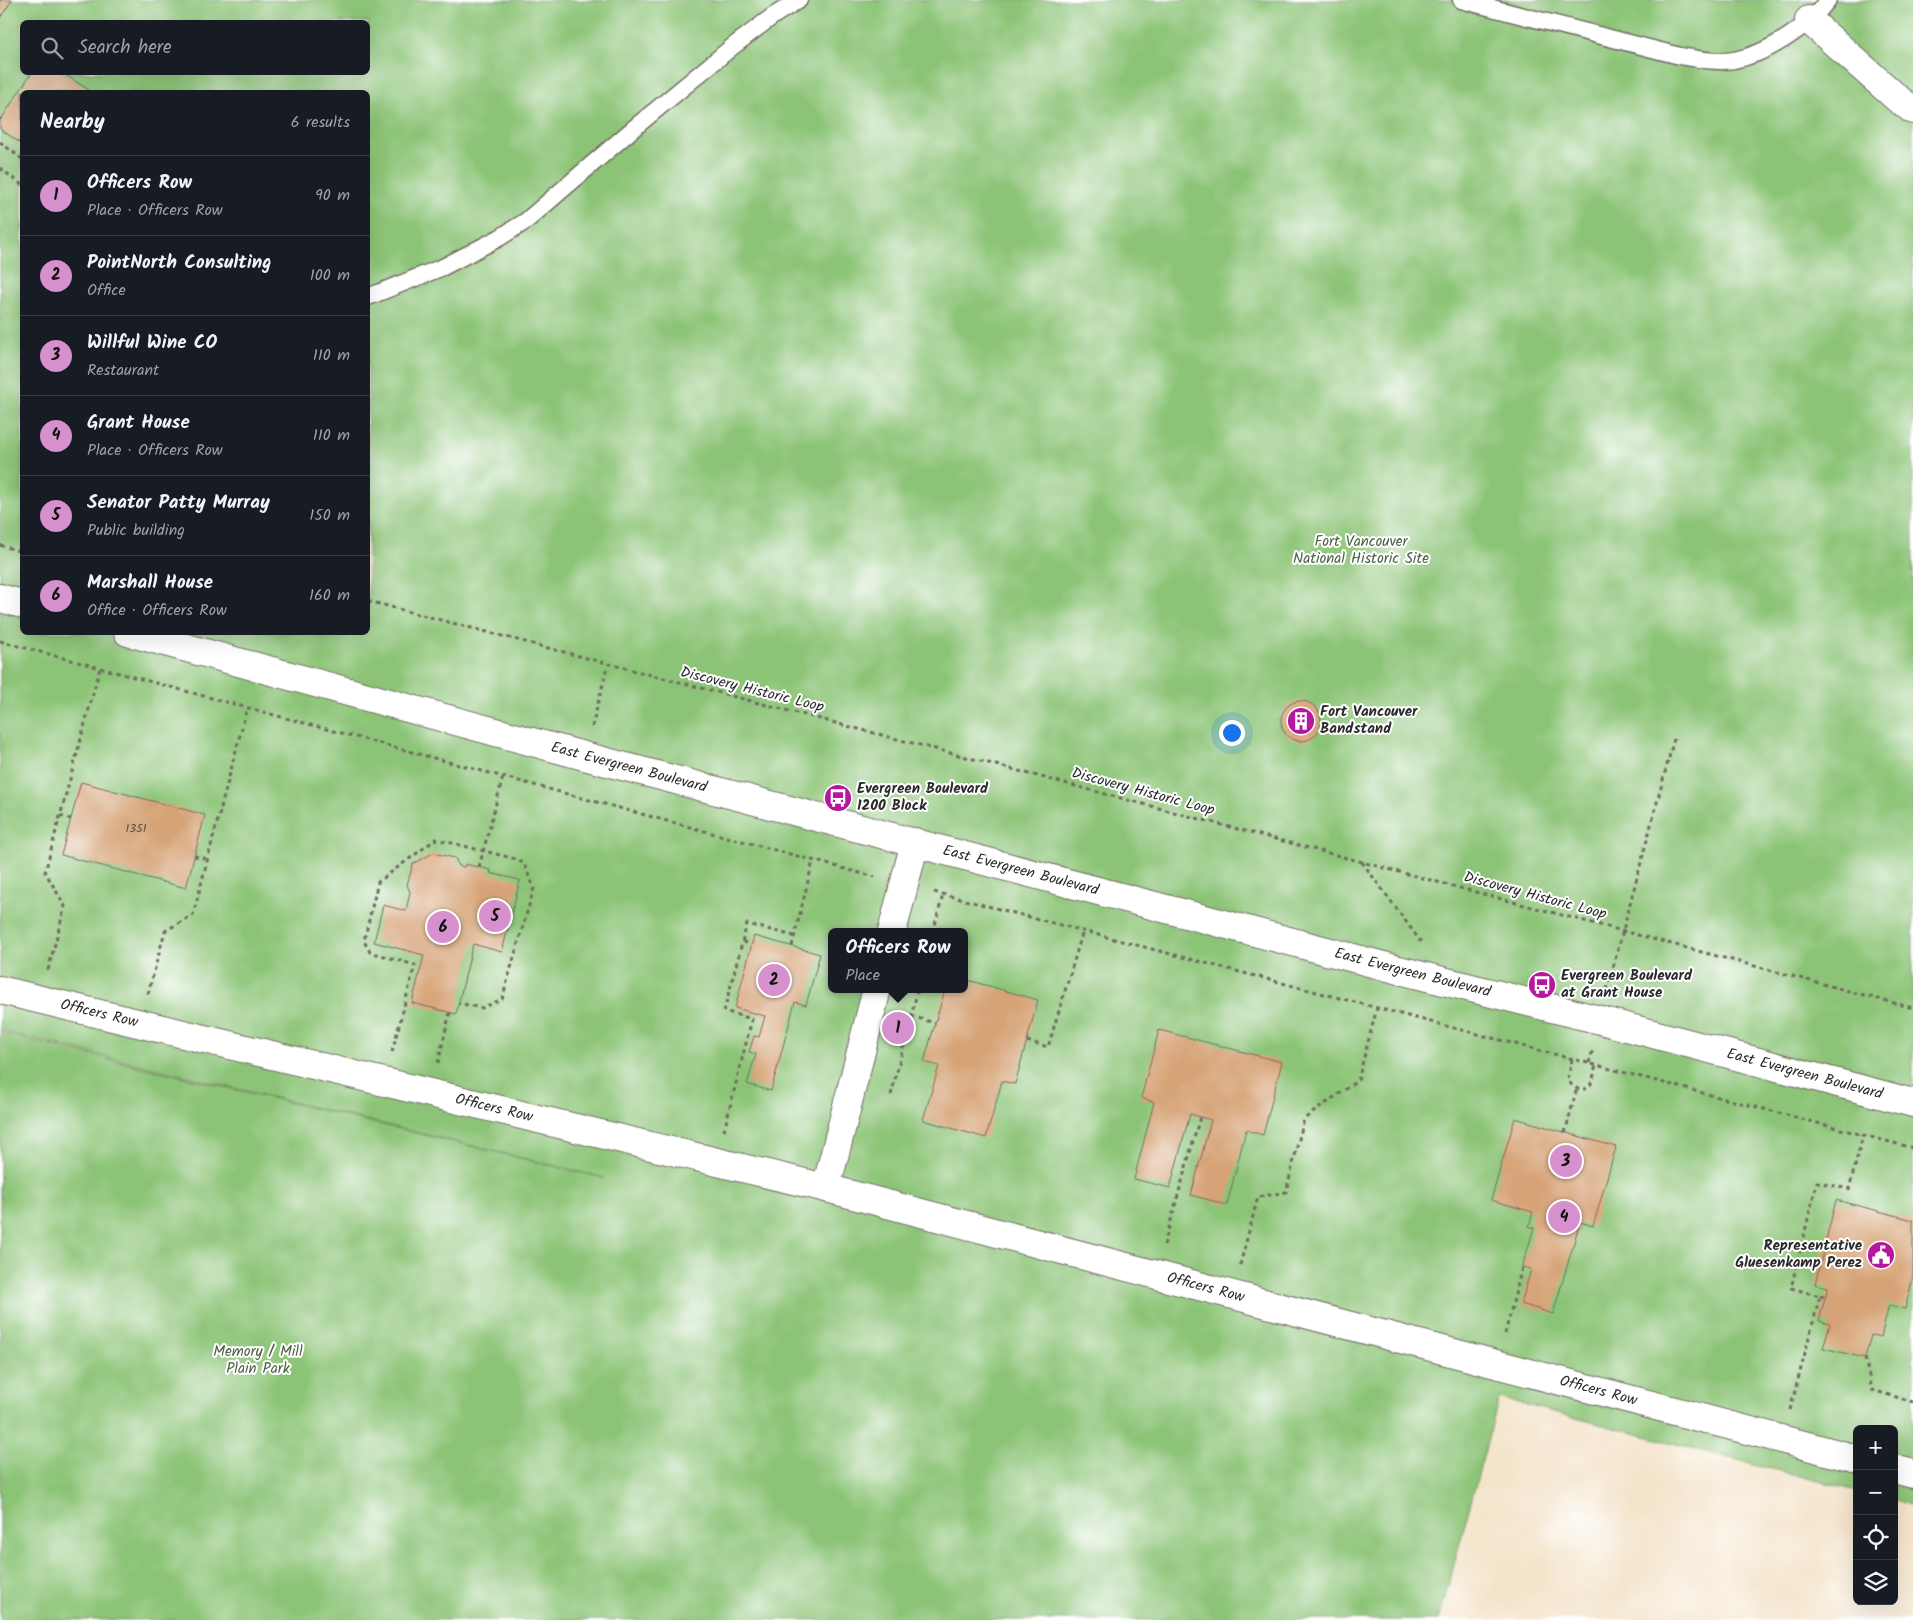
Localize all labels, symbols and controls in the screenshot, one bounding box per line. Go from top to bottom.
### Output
search box [20,20,370,75]
text: Search here [78,33,172,63]
icon: search [38,34,66,62]
text: Nearby [40,106,105,139]
text: 6 results [291,110,350,135]
text: Officers Row [87,168,192,198]
text: 1 [54,183,58,208]
text: 90 m [315,183,350,208]
text: Place · Officers Row [87,198,223,223]
text: PointNorth Consulting [87,248,272,278]
text: 2 [51,263,61,288]
text: 100 m [310,263,350,288]
text: Office [87,278,126,303]
text: Willful Wine CO [87,328,217,358]
text: 3 [52,343,60,368]
text: 110 m [313,343,350,368]
text: Restaurant [87,358,159,383]
text: Grant House [87,408,190,438]
text: 4 [52,423,60,448]
text: 110 m [313,423,350,448]
text: Place · Officers Row [87,438,223,463]
text: Senator Patty Murray [87,488,270,518]
text: 5 [52,503,60,528]
text: 150 m [309,503,350,528]
text: Public building [87,518,185,543]
park label: Fort Vancouver National Historic Site [1293,530,1429,571]
text: Marshall House [87,568,213,598]
text: 6 [52,583,60,608]
text: 160 m [309,583,350,608]
text: Office · Officers Row [87,598,227,623]
street label: Discovery Historic Loop [678,661,826,719]
place label: Fort Vancouver Bandstand [1320,700,1418,741]
building icon: Fort Vancouver Bandstand [1286,706,1316,736]
your location [1219,720,1245,746]
street label: East Evergreen Boulevard [548,736,710,800]
street label: Discovery Historic Loop [1069,761,1217,823]
place label: Evergreen Boulevard 1200 Block [857,777,989,818]
bus stop icon: Evergreen Boulevard 1200 Block [823,783,853,813]
house number: 1351 [126,819,147,838]
street label: East Evergreen Boulevard [940,839,1102,903]
street label: Discovery Historic Loop [1461,865,1609,927]
pin: 5 [479,897,511,935]
pin: 6 [427,908,459,946]
popup [828,928,968,993]
text: Officers Row [845,933,951,963]
street label: East Evergreen Boulevard [1332,942,1494,1004]
pin: 2 [758,961,790,999]
text: Place [845,963,880,988]
place label: Evergreen Boulevard at Grant House [1561,964,1693,1005]
bus stop icon: Evergreen Boulevard at Grant House [1527,970,1557,1000]
street label: Officers Row [58,993,141,1035]
pin: 1 [882,1009,914,1047]
street label: East Evergreen Boulevard [1724,1042,1886,1107]
street label: Officers Row [453,1088,536,1130]
pin: 3 [1550,1142,1582,1180]
pin: 4 [1548,1198,1580,1236]
place label: Representative Gluesenkamp Perez [1735,1234,1863,1275]
public building icon: Representative Gluesenkamp Perez [1866,1240,1896,1270]
street label: Officers Row [1164,1266,1248,1310]
park label: Memory / Mill Plain Park [213,1340,303,1381]
street label: Officers Row [1557,1369,1641,1413]
map controls [1853,1425,1898,1605]
button: + [1853,1425,1898,1470]
button: − [1853,1470,1898,1515]
button: locate [1853,1515,1898,1560]
button: layers [1853,1560,1898,1605]

